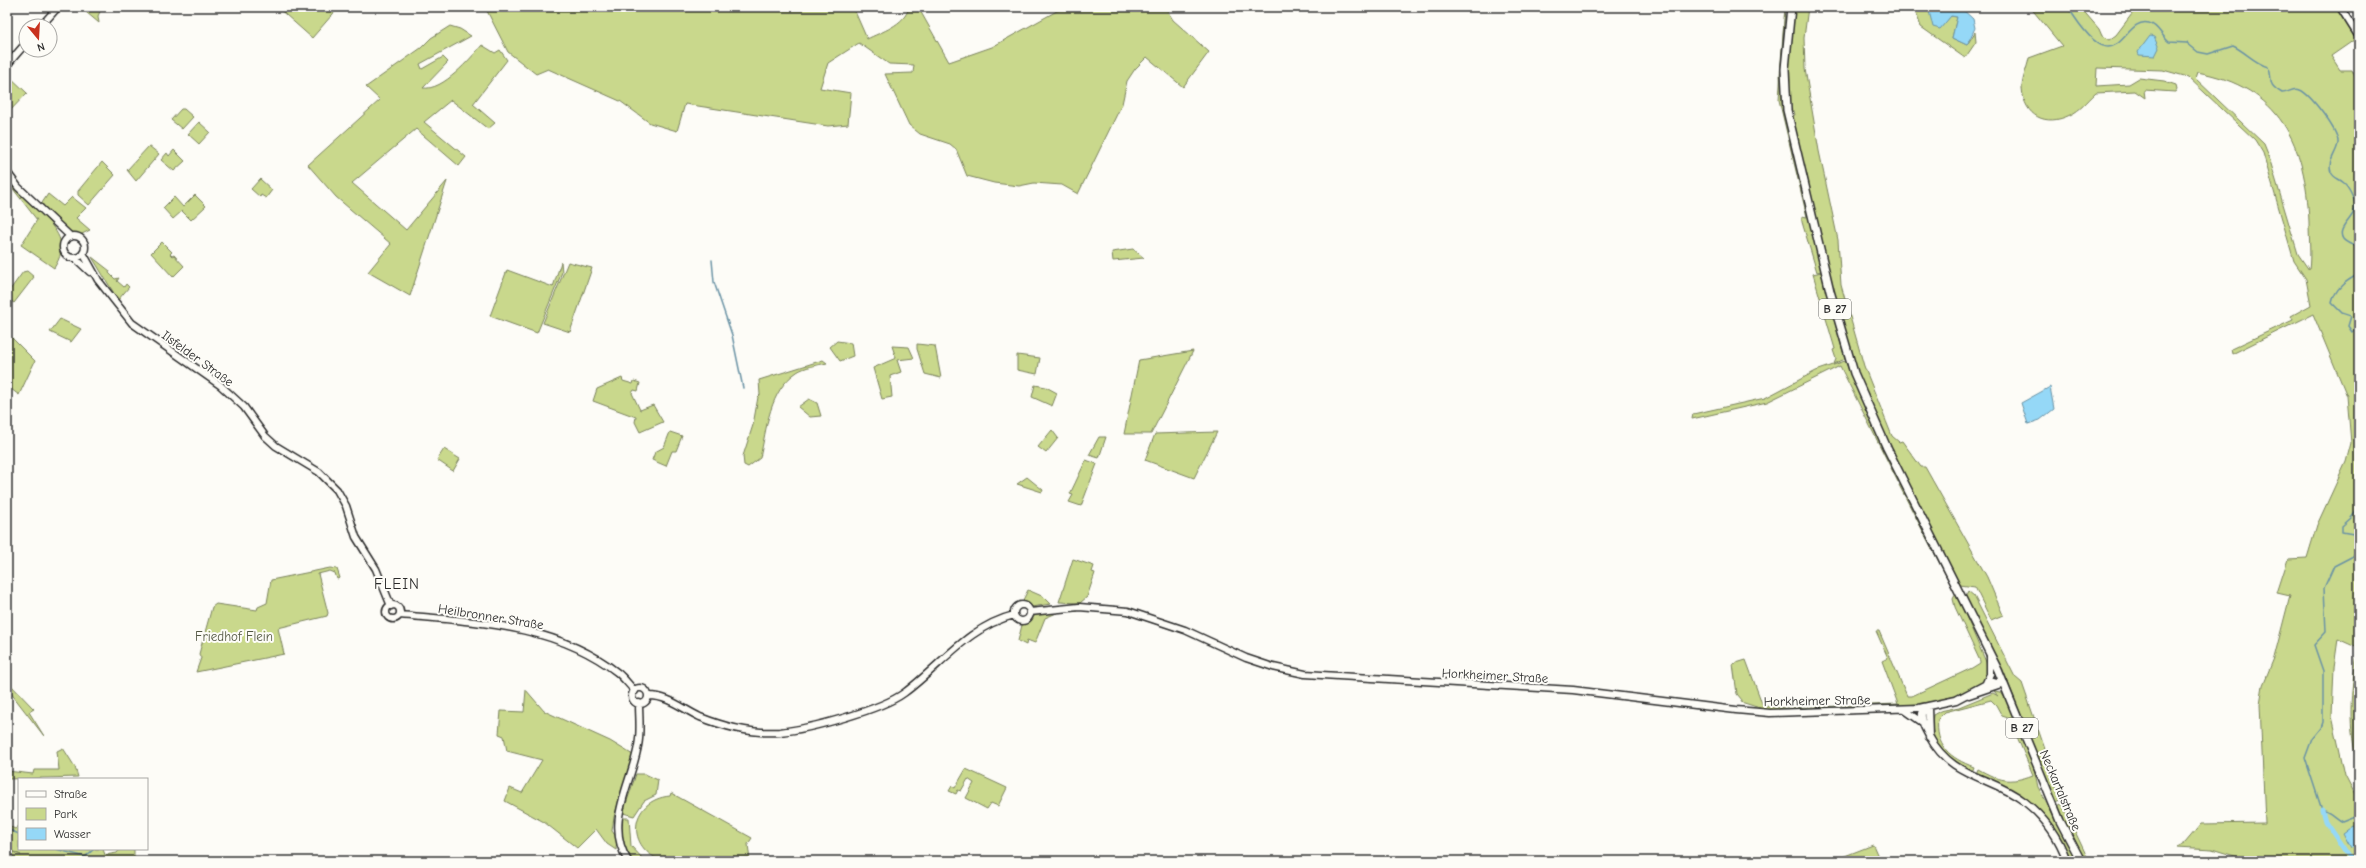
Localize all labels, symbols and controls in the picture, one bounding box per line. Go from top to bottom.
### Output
north arrow [18,18,58,58]
text: N [36,40,46,54]
road number: B 27 [1819,299,1851,319]
street label: Ilsfelder Straße [159,327,237,390]
district label: FLEIN [374,575,420,593]
street label: Heilbronner Straße [437,601,545,632]
park label: Friedhof Flein [195,629,273,644]
street label: Horkheimer Straße [1441,665,1549,686]
street label: Horkheimer Straße [1763,692,1871,709]
road number: B 27 [2006,718,2038,738]
street label: Neckartalstraße [2037,748,2084,833]
legend [18,778,148,850]
text: Straße [54,787,87,801]
text: Park [54,807,77,821]
text: Wasser [54,827,91,841]

